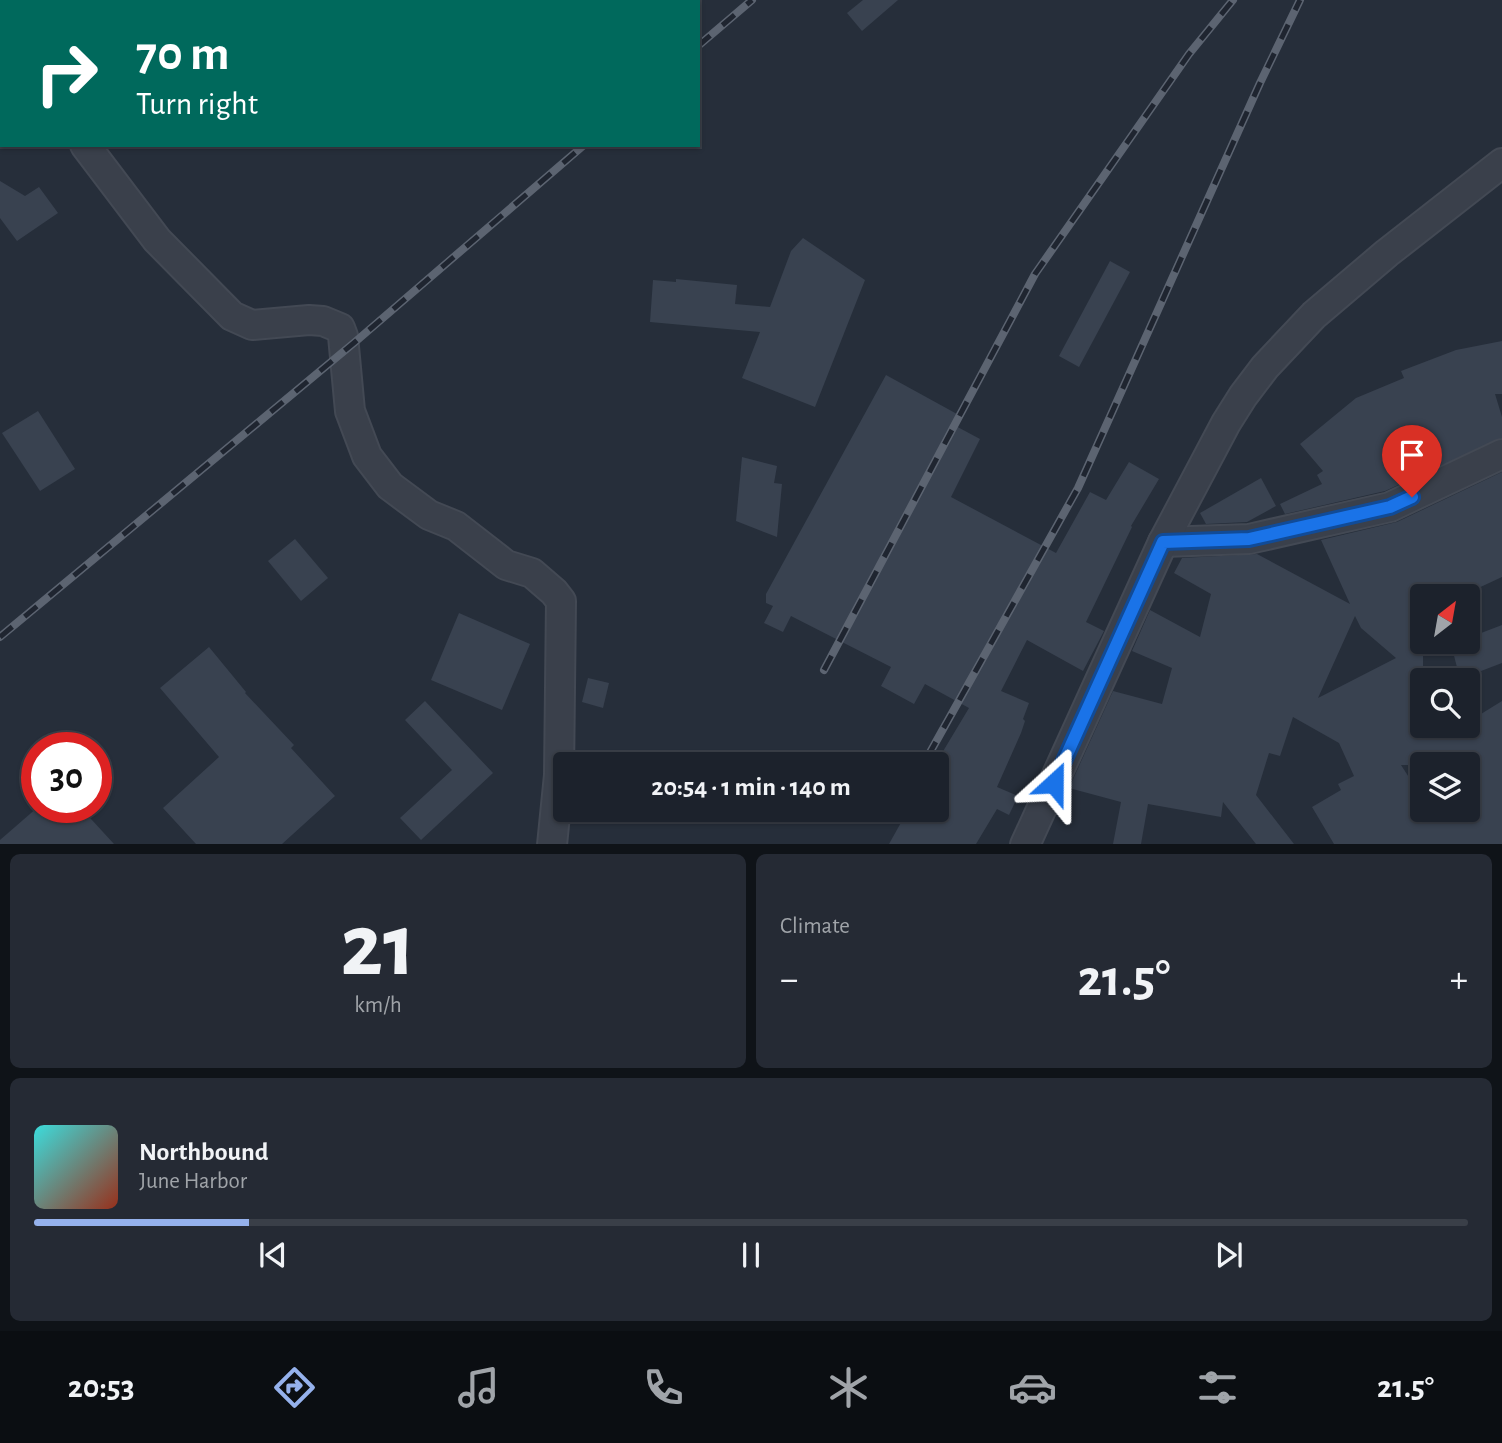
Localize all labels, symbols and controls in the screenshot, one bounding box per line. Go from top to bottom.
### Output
icon: right [21,28,112,119]
text: 70 m [136,30,230,79]
text: Turn right [136,88,258,120]
pin [1382,425,1442,497]
icon: arrive [1393,436,1431,474]
north arrow [1410,584,1480,654]
map controls [1410,584,1480,822]
button: search [1410,668,1480,738]
speed limit sign: 30 [21,732,112,823]
position arrow [1017,746,1091,820]
button: layers [1410,752,1480,822]
text: 20:54 · 1 min · 140 m [651,774,851,800]
text: 21 [340,901,416,992]
text: Climate [780,915,850,938]
text: 21.5° [1078,953,1170,1005]
text: − [780,961,798,999]
text: + [1450,961,1468,999]
text: km/h [354,994,402,1017]
text: Northbound [139,1139,268,1165]
text: June Harbor [139,1170,247,1193]
icon: previous [254,1236,292,1274]
icon: pause [732,1236,770,1274]
icon: next [1210,1236,1248,1274]
icon: directions [270,1363,319,1412]
icon: music [454,1363,503,1412]
icon: phone [639,1363,688,1412]
icon: climate [824,1363,873,1412]
icon: car [1008,1363,1057,1412]
icon: filters [1193,1363,1242,1412]
text: 20:53 [68,1371,134,1403]
text: 21.5° [1377,1371,1434,1403]

